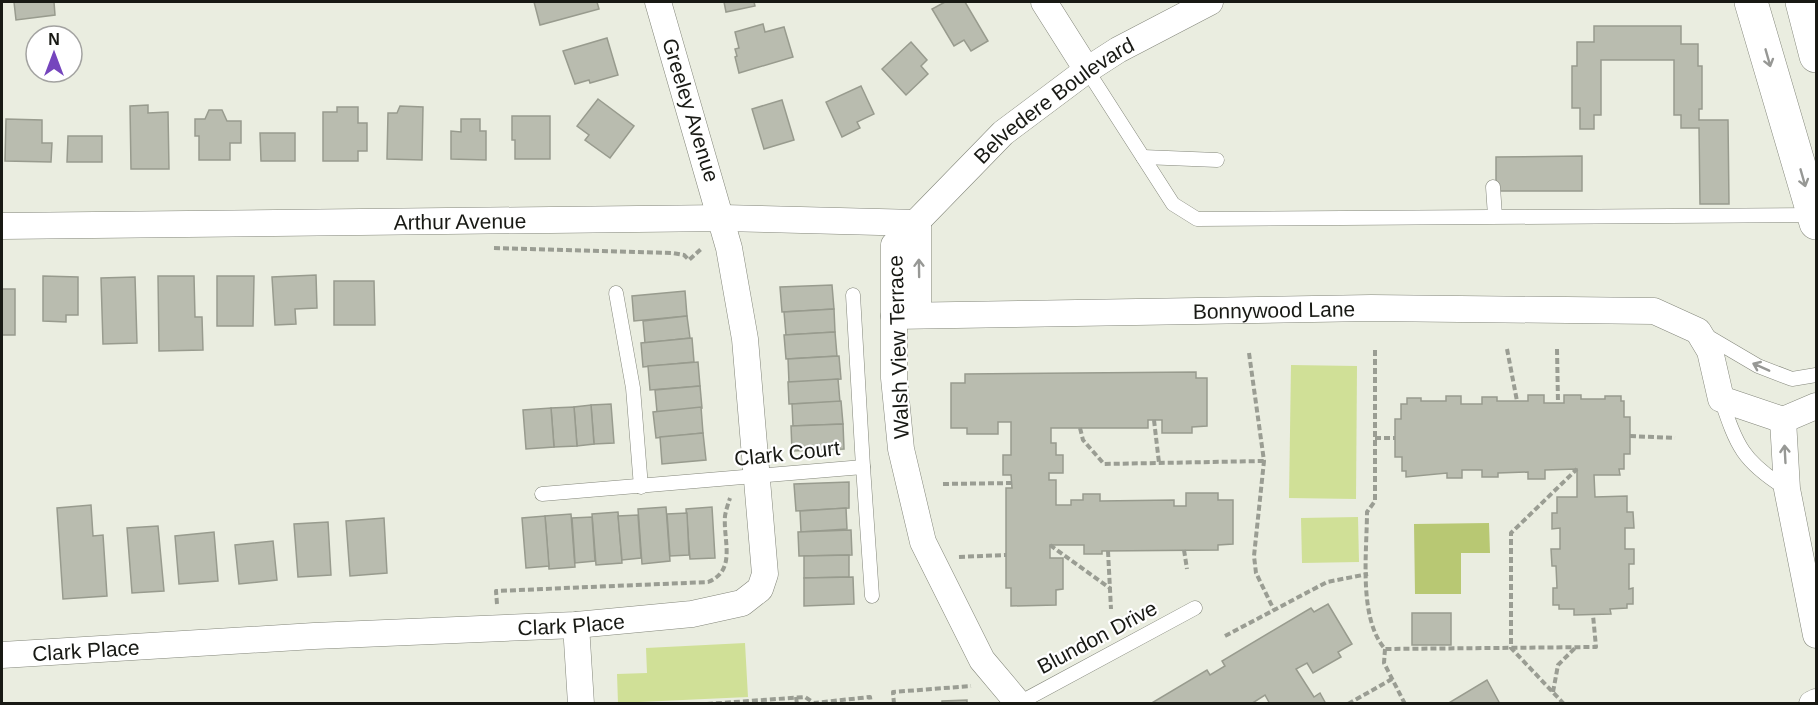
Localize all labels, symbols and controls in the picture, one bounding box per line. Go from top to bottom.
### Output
north arrow [24,24,84,84]
text: N [48,31,60,48]
street label: Belvedere Boulevard [969,32,1138,168]
street label: Greeley Avenue [658,35,724,185]
one-way arrow [1763,48,1774,67]
one-way arrow [1798,168,1809,187]
street label: Arthur Avenue [393,209,527,233]
street label: Walsh View Terrace [883,255,913,439]
one-way arrow [913,259,925,279]
street label: Bonnywood Lane [1193,297,1355,322]
one-way arrow [1752,360,1770,372]
street label: Clark Court [733,436,841,470]
one-way arrow [1779,445,1790,465]
street label: Blundon Drive [1033,596,1161,678]
street label: Clark Place [517,609,626,639]
street label: Clark Place [32,635,140,665]

